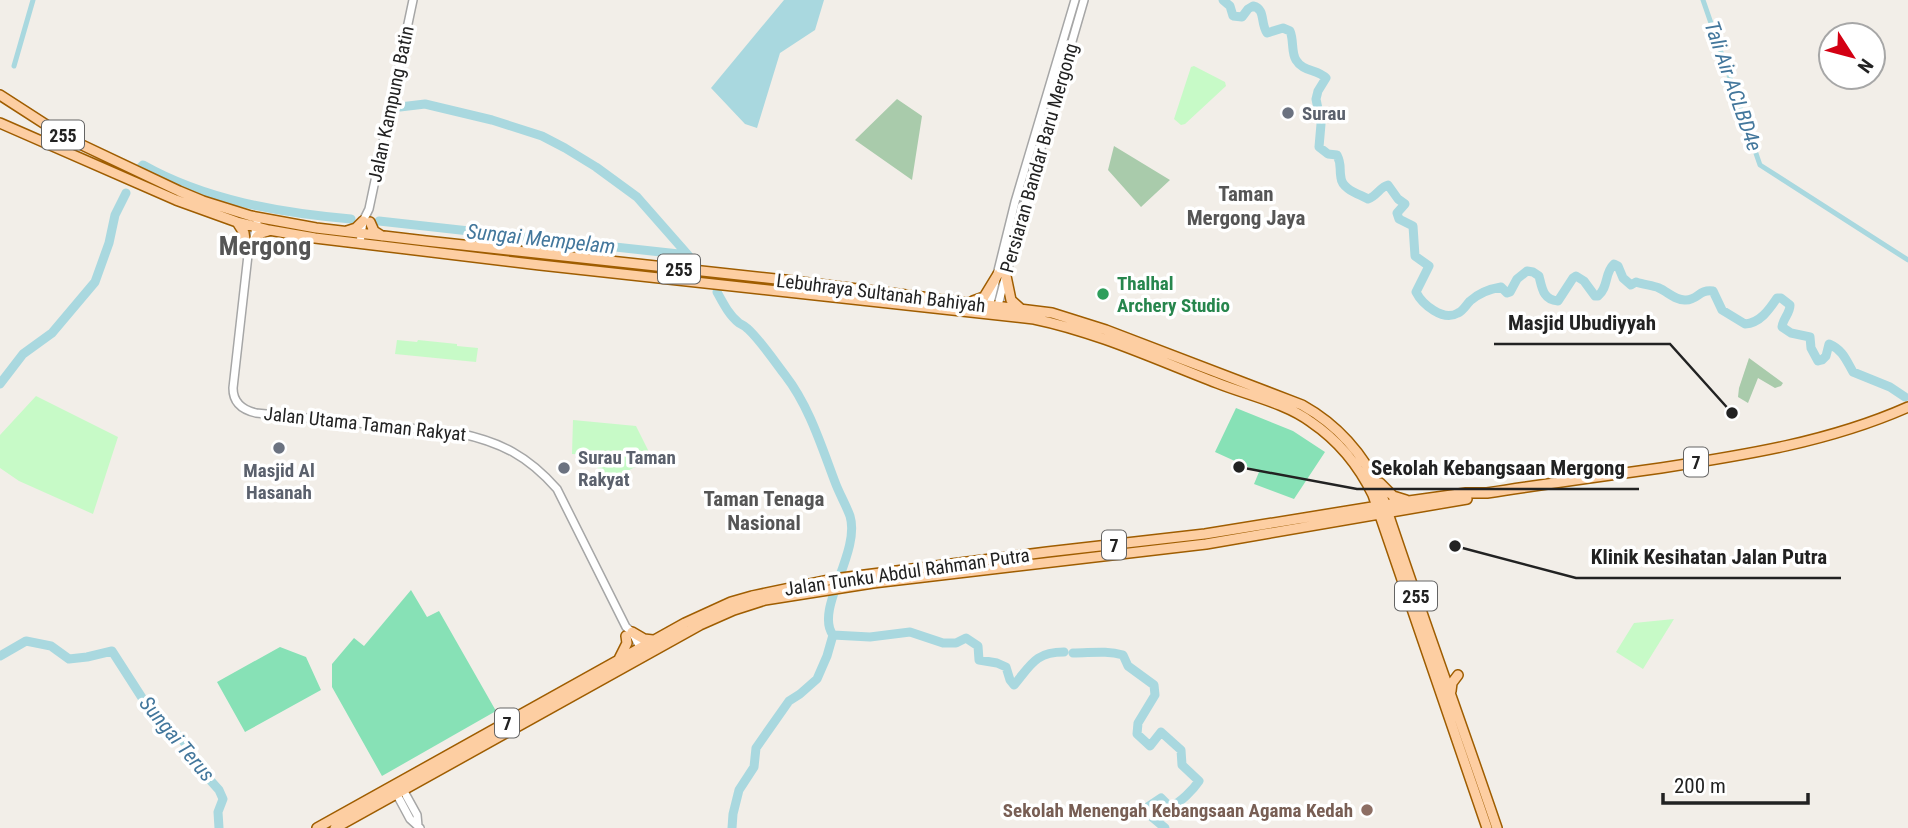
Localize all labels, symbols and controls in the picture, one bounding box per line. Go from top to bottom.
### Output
water label: Tali Air ACLBD4e [1700,18,1766,154]
north arrow [1817,21,1887,91]
street label: Jalan Kampung Batin [363,24,419,184]
street label: Persiaran Bandar Baru Mergong [995,41,1083,275]
text: N [1853,54,1878,77]
place label: Surau [1302,102,1346,125]
marker: Surau [1280,105,1296,121]
road number: 255 [42,120,84,150]
district label: Taman Mergong Jaya [1187,182,1305,230]
water label: Sungai Mempelam [466,219,616,259]
district label: Mergong [219,231,311,261]
road number: 255 [658,255,700,284]
street label: Lebuhraya Sultanah Bahiyah [775,269,987,317]
place label: Thalhal Archery Studio [1117,272,1230,317]
marker: Thalhal Archery Studio [1095,286,1111,302]
callout: Masjid Ubudiyyah [1494,302,1670,344]
text: Masjid Ubudiyyah [1508,311,1656,335]
street label: Jalan Utama Taman Rakyat [263,402,467,446]
marker: Masjid Al Hasanah [271,440,287,456]
place label: Surau Taman Rakyat [578,446,676,491]
callout: Sekolah Kebangsaan Mergong [1357,447,1639,489]
road number: 7 [1684,448,1708,476]
text: Sekolah Kebangsaan Mergong [1371,456,1625,480]
place label: Masjid Al Hasanah [243,459,315,504]
marker: Surau Taman Rakyat [556,460,572,476]
district label: Taman Tenaga Nasional [704,487,825,535]
road number: 7 [1102,530,1126,560]
callout: Klinik Kesihatan Jalan Putra [1576,536,1841,578]
street label: Jalan Tunku Abdul Rahman Putra [783,543,1031,601]
text: Klinik Kesihatan Jalan Putra [1591,545,1827,569]
road number: 255 [1395,582,1437,610]
water label: Sungai Terus [135,692,219,786]
road number: 7 [495,708,519,738]
scale bar [1663,762,1808,806]
text: 200 m [1674,774,1726,798]
place label: Sekolah Menengah Kebangsaan Agama Kedah [1003,799,1353,822]
marker: Sekolah Menengah Kebangsaan Agama Kedah [1359,802,1375,818]

